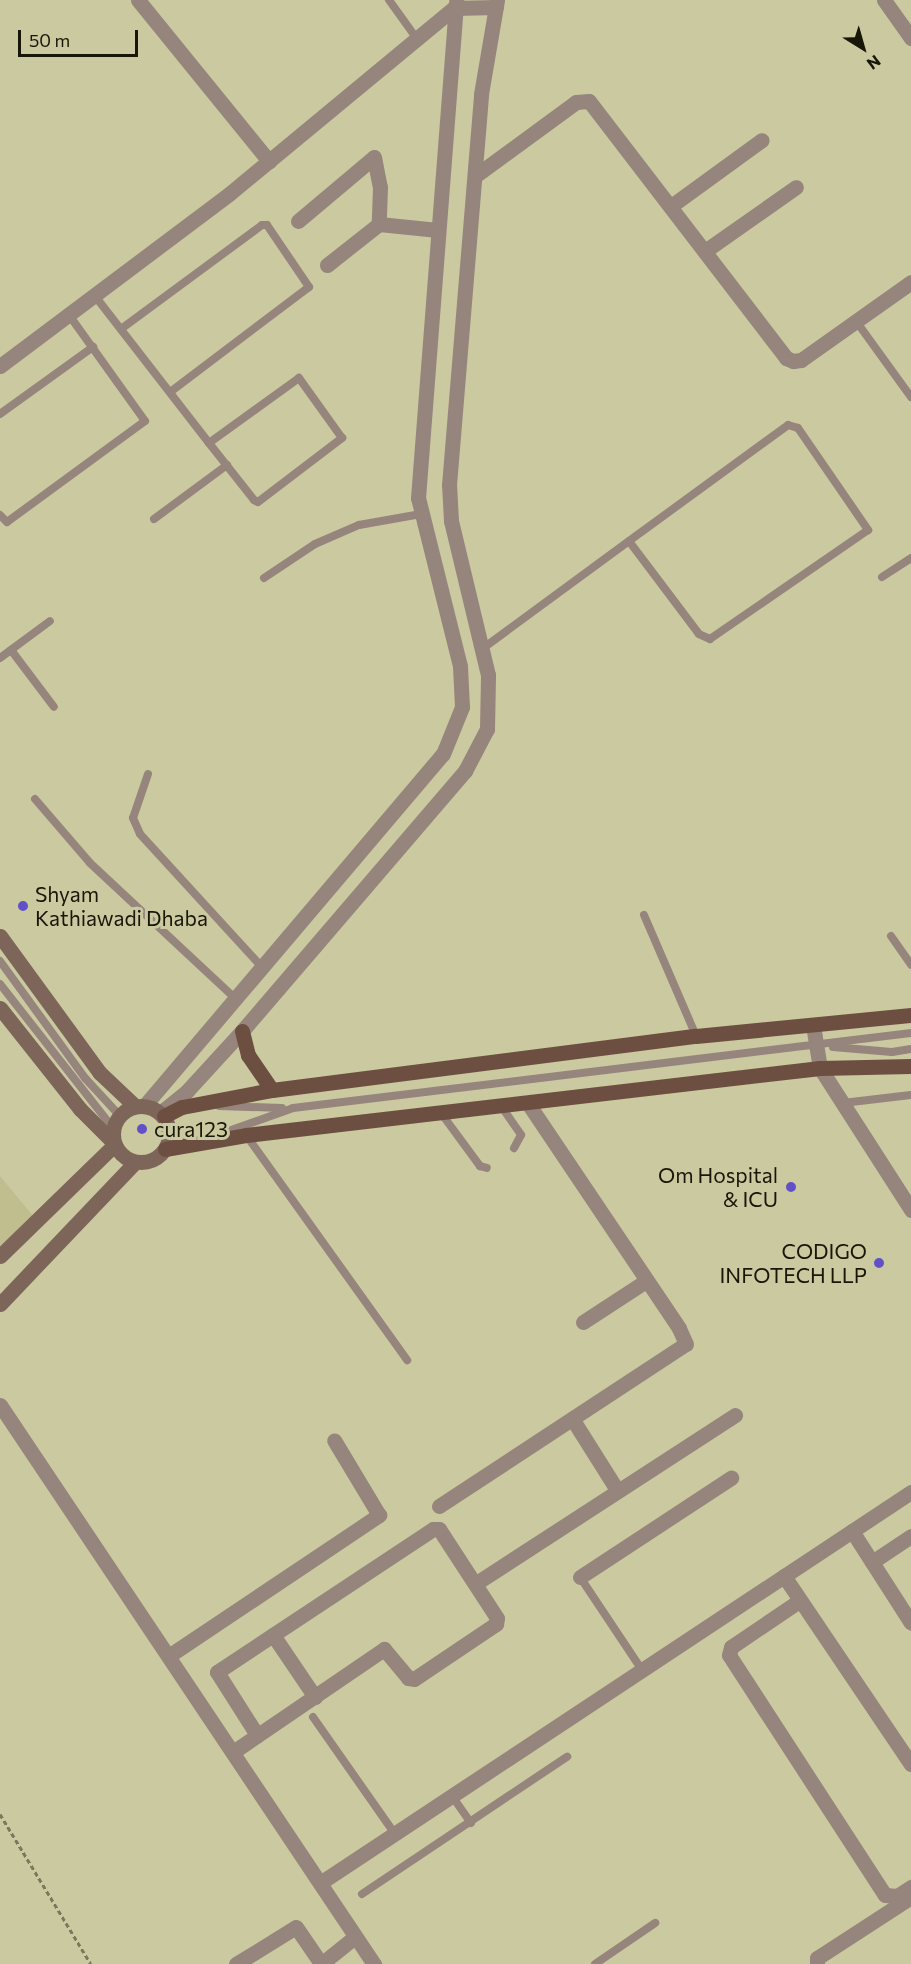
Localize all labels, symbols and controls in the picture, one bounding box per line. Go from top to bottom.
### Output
scale bar [21,18,141,56]
north arrow [833,18,893,78]
text: 50 m [29,29,70,51]
text: N [864,52,885,74]
place label: Shyam Kathiawadi Dhaba [35,881,208,931]
marker: Shyam Kathiawadi Dhaba [16,899,30,913]
place label: cura123 [154,1116,228,1142]
marker: cura123 [135,1122,149,1136]
place label: Om Hospital & ICU [658,1162,778,1212]
marker: Om Hospital & ICU [782,1178,800,1196]
place label: CODIGO INFOTECH LLP [719,1238,867,1288]
marker: CODIGO INFOTECH LLP [872,1256,886,1270]

